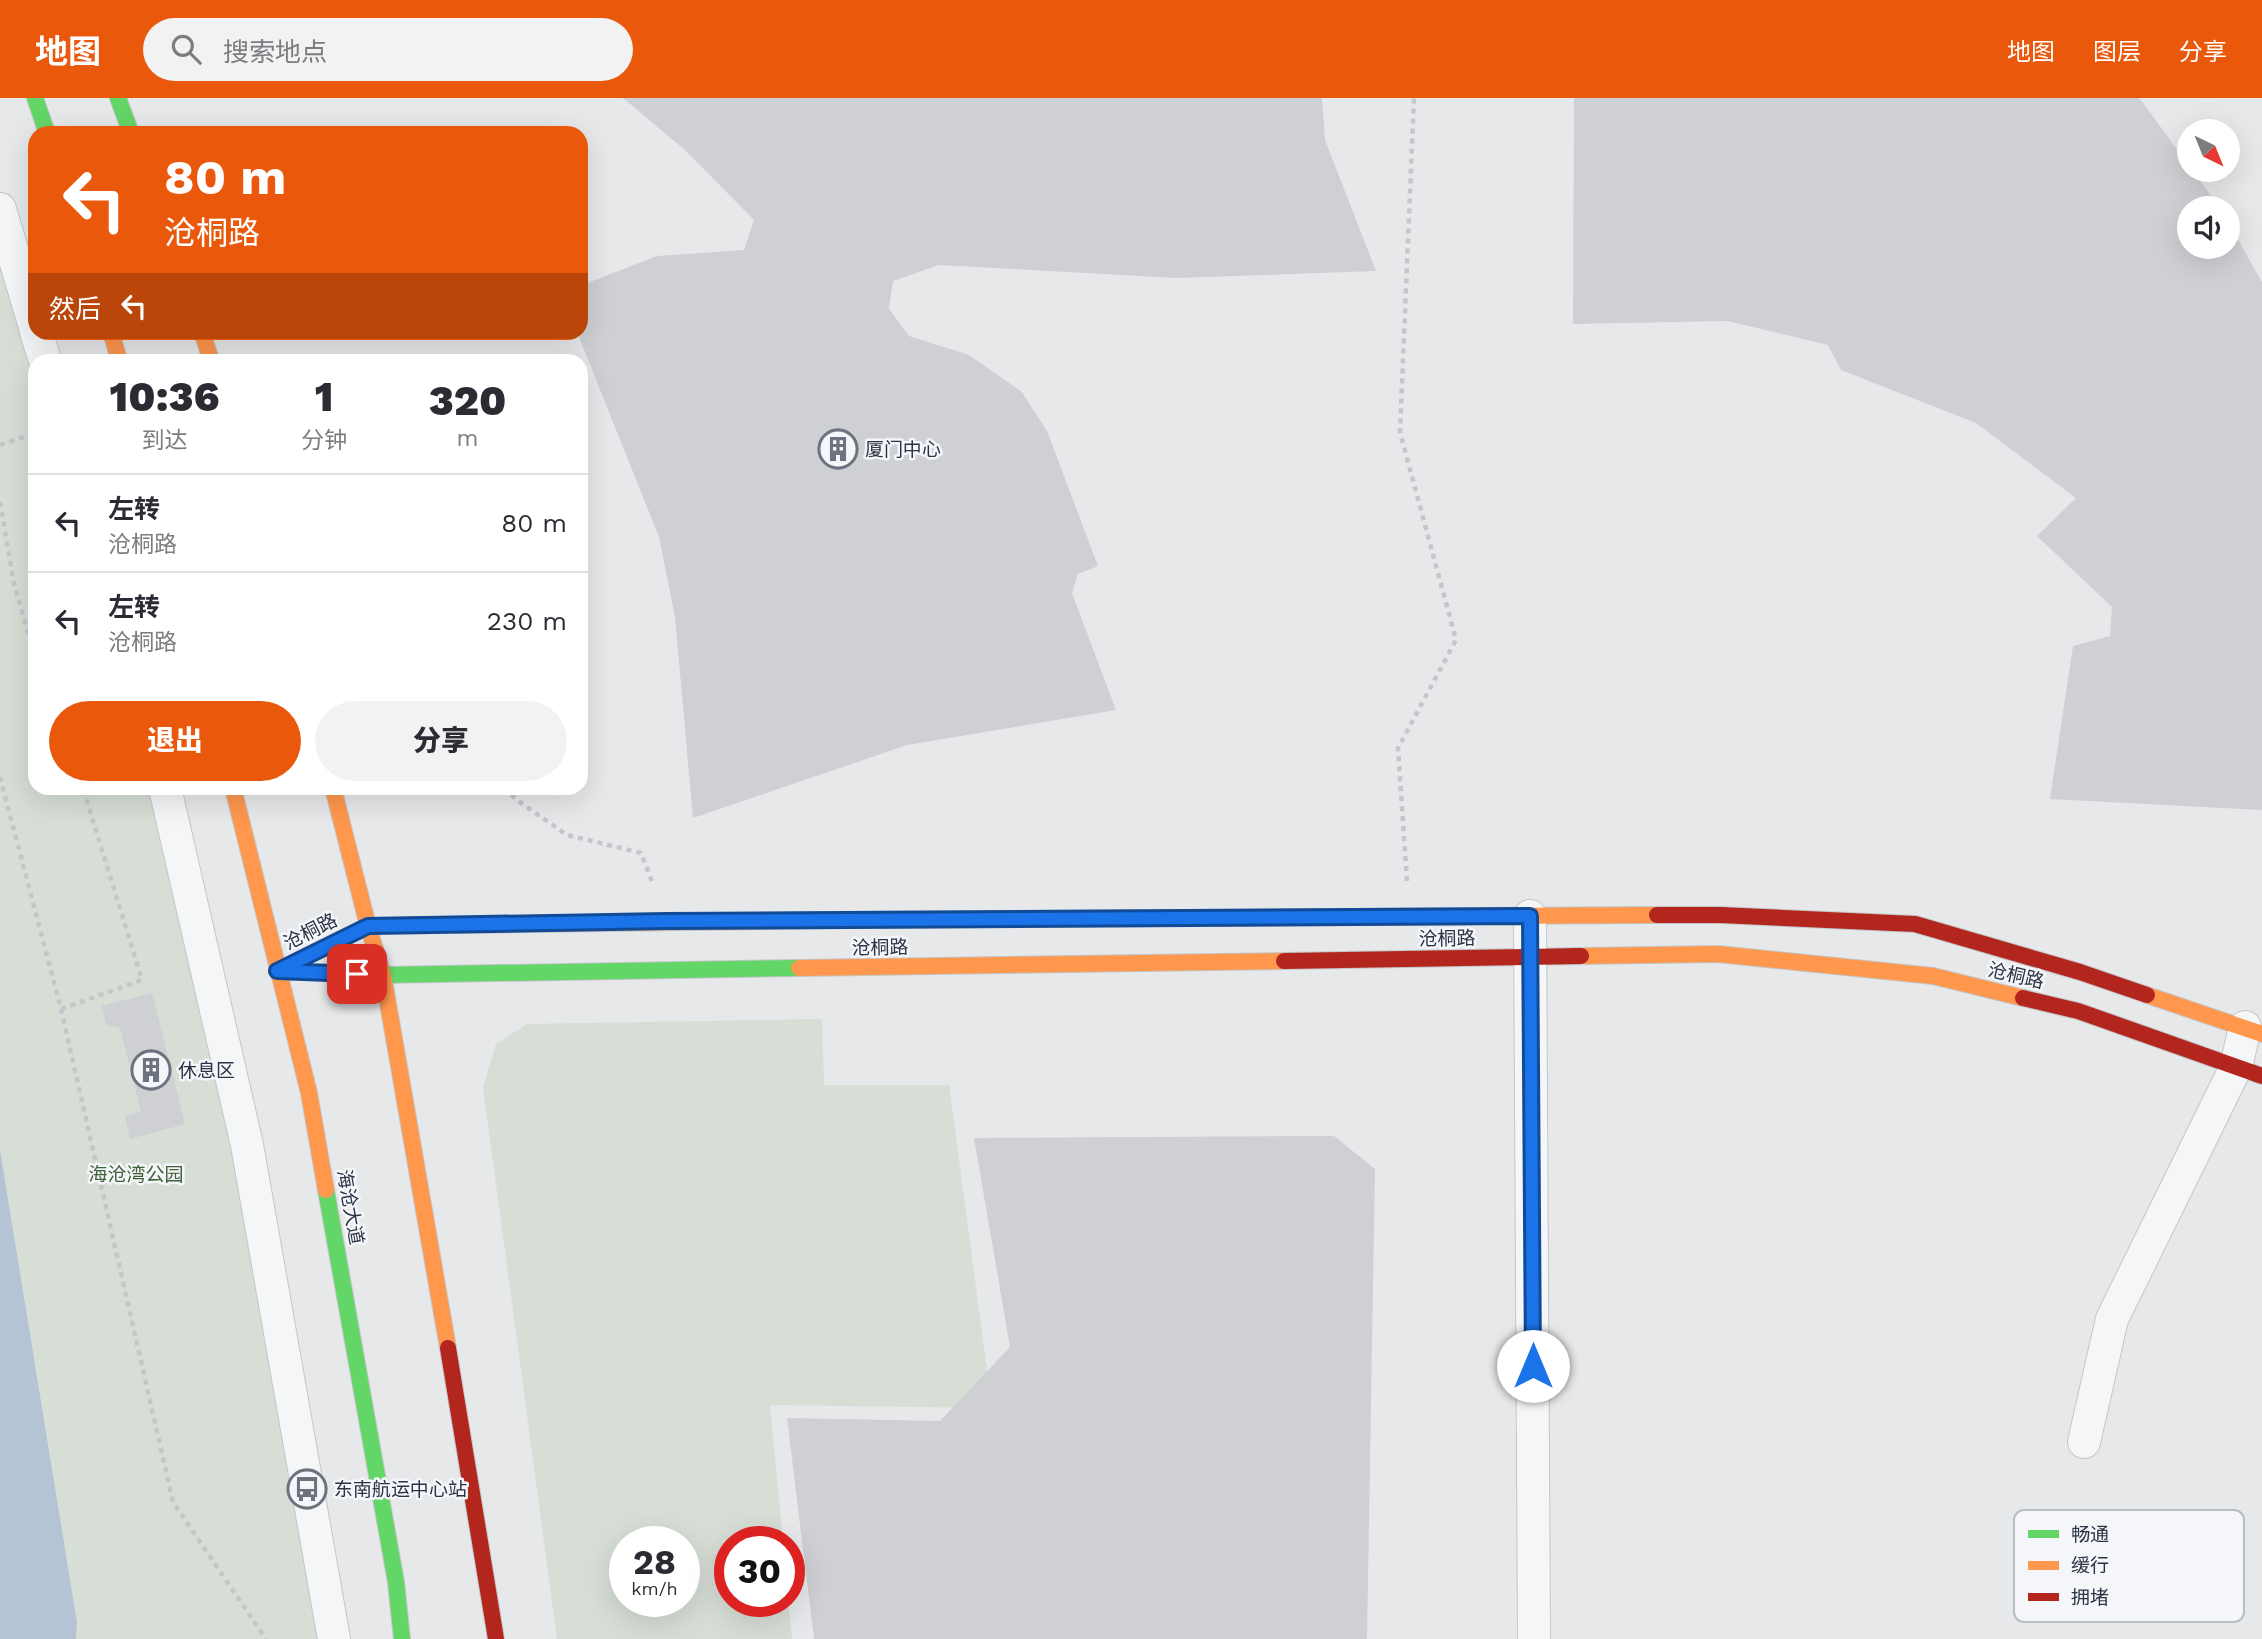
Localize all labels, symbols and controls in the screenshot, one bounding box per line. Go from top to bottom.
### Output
search box [143,18,633,81]
icon: search [167,30,205,68]
text: 地图 [35,32,101,71]
text: 搜索地点 [223,37,327,67]
text: 地图 [2007,38,2055,66]
text: 图层 [2093,38,2141,66]
text: 分享 [2179,38,2227,66]
north arrow [2177,119,2240,182]
map controls [2177,119,2240,259]
text: 80 m [164,148,286,206]
icon: left [49,154,140,245]
button: sound [2177,196,2240,259]
text: 沧桐路 [164,214,260,252]
icon: left [115,287,153,325]
text: 然后 [49,294,101,324]
text: 10:36 [110,372,220,421]
text: 1 [315,372,333,421]
text: 320 [429,376,506,425]
text: m [457,425,479,452]
text: 到达 [142,427,188,454]
text: 分钟 [301,427,347,454]
building icon: 厦门中心 [817,428,859,470]
place label: 厦门中心 [865,438,941,461]
text: 左转 [108,494,160,524]
icon: left [49,504,87,542]
text: 80 m [501,508,567,538]
text: 沧桐路 [108,531,177,558]
text: 左转 [108,592,160,622]
icon: left [49,602,87,640]
text: 230 m [487,606,567,636]
text: 沧桐路 [108,629,177,656]
button: 退出 [49,701,301,781]
button: 分享 [315,701,567,781]
street label: 沧桐路 [280,908,341,955]
street label: 沧桐路 [1418,927,1476,950]
street label: 沧桐路 [851,936,909,959]
pin [327,944,387,1004]
icon: arrive [338,955,376,993]
street label: 沧桐路 [1986,958,2046,993]
building icon: 休息区 [130,1049,172,1091]
place label: 休息区 [178,1059,235,1082]
park label: 海沧湾公园 [88,1163,184,1186]
street label: 海沧大道 [333,1168,368,1247]
position arrow [1496,1329,1570,1403]
bus stop icon: 东南航运中心站 [286,1468,328,1510]
place label: 东南航运中心站 [334,1478,467,1501]
legend [2014,1510,2244,1622]
text: 畅通 [2071,1523,2109,1546]
speed limit sign: 30 [714,1526,805,1617]
text: 28 [633,1541,676,1583]
text: 缓行 [2071,1554,2109,1577]
text: km/h [631,1578,678,1599]
text: 拥堵 [2071,1586,2109,1609]

